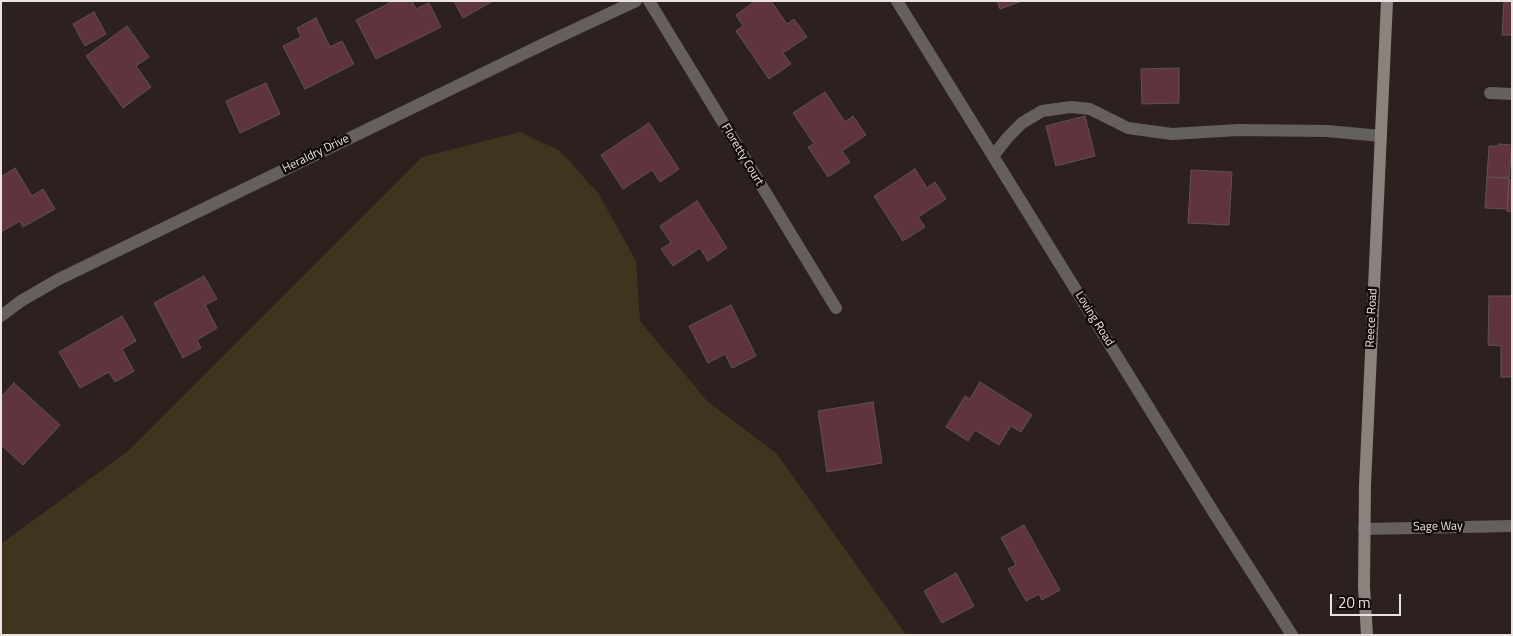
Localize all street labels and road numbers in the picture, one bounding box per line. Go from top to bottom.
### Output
street label: Floretty Court [718,121,766,189]
street label: Heraldry Drive [280,132,352,176]
street label: Reece Road [1363,288,1381,348]
street label: Loving Road [1072,289,1116,349]
street label: Sage Way [1413,519,1463,535]

